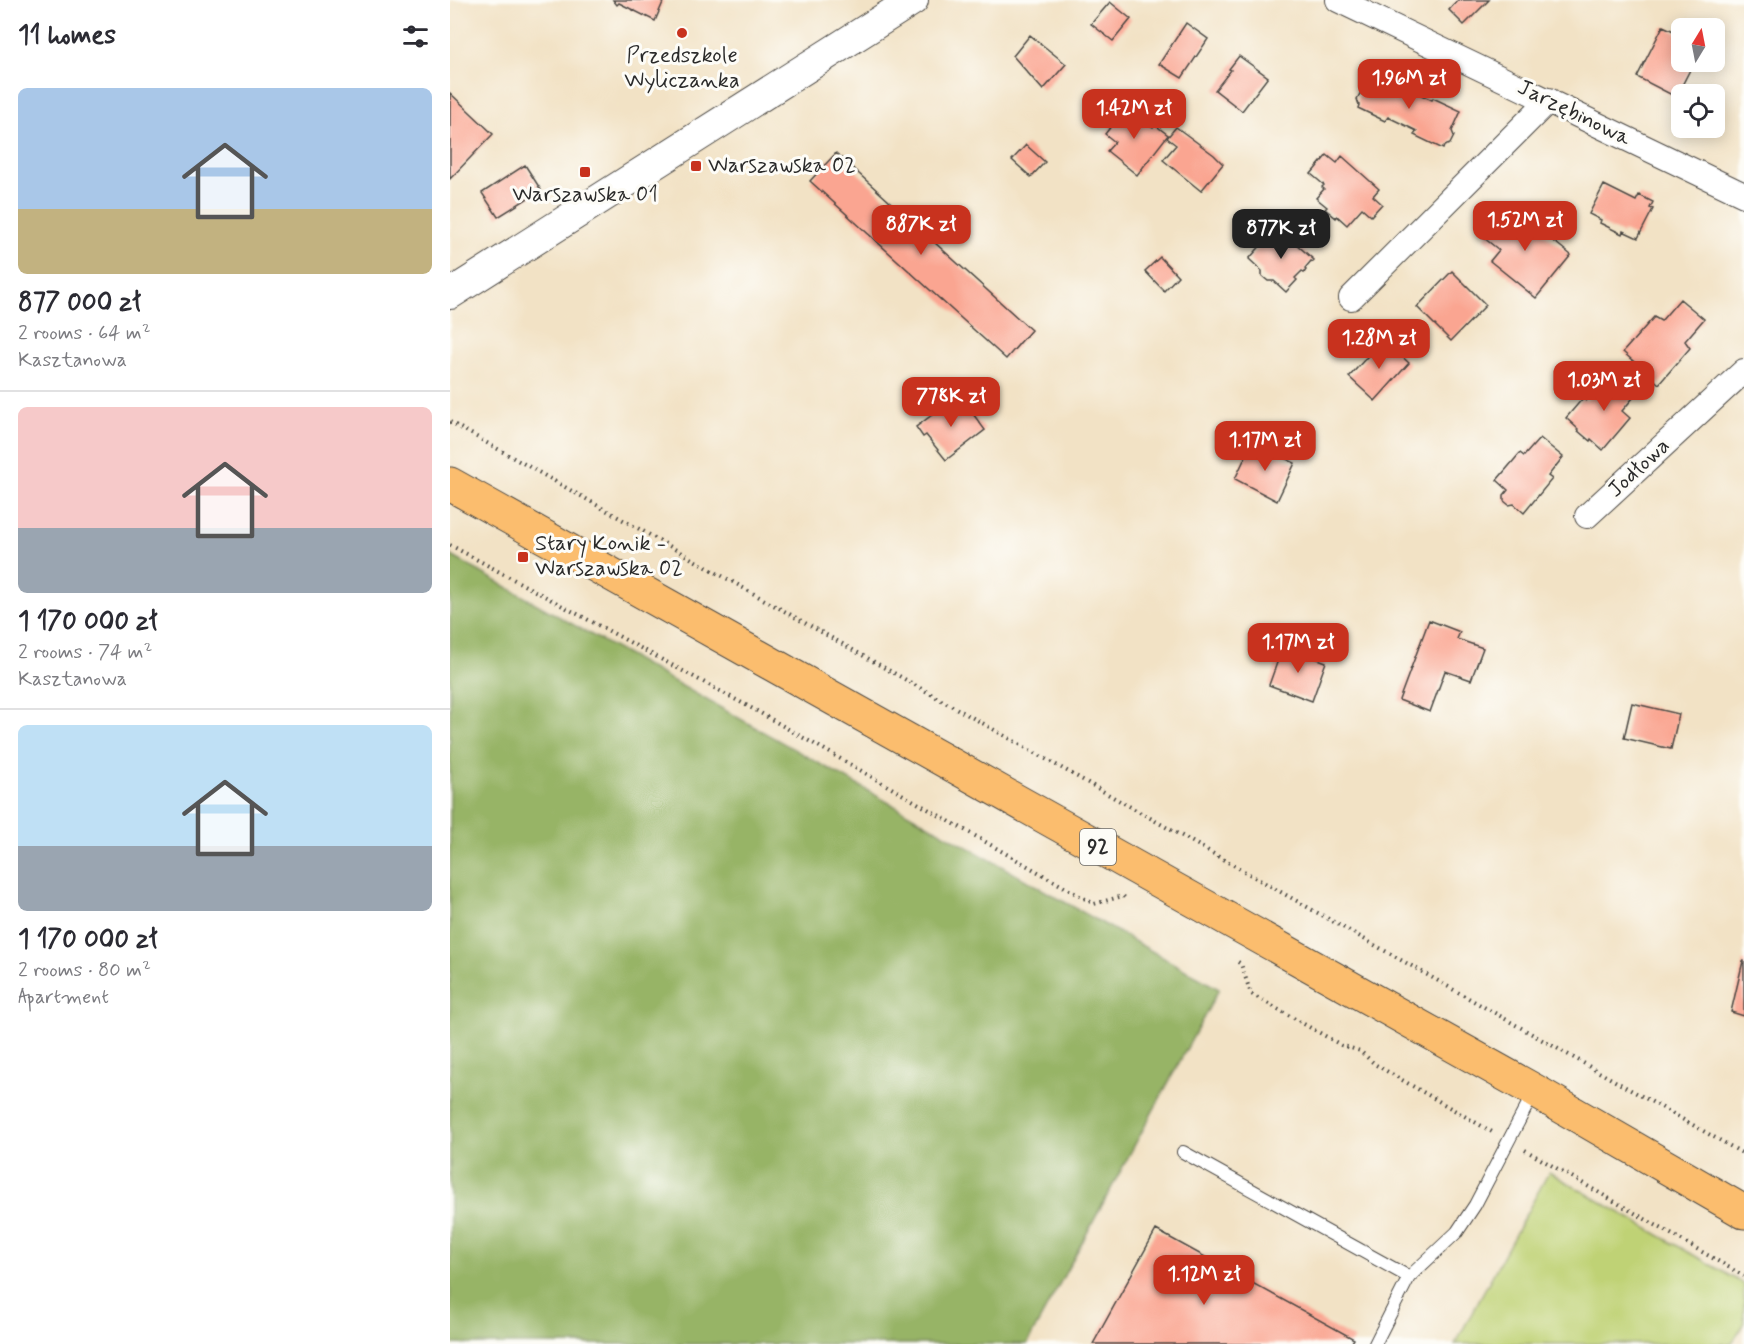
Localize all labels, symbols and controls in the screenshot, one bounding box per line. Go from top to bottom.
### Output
north arrow [1671,18,1725,72]
map controls [1671,18,1725,138]
text: 11 homes [18,19,116,53]
icon: filters [399,20,432,53]
marker: Przedszkole Wyliczanka [675,26,689,40]
place label: Przedszkole Wyliczanka [624,42,740,95]
pin: 1.96M zł [1347,59,1471,110]
text: 1.96M zł [1372,65,1446,92]
street label: Jarzębinowa [1513,74,1636,153]
button: locate [1671,84,1725,138]
pin: 1.42M zł [1072,89,1196,140]
text: 1.42M zł [1096,95,1172,122]
icon: home [171,127,279,235]
place label: Warszawska 02 [708,152,856,180]
marker: Warszawska 02 [689,159,703,173]
marker: Warszawska 01 [578,165,592,179]
place label: Warszawska 01 [512,181,658,209]
pin: 1.52M zł [1463,201,1587,252]
pin: 887K zł [866,205,976,256]
text: 1.52M zł [1487,207,1563,234]
pin: 877K zł [1226,209,1336,260]
text: 887K zł [886,211,956,238]
text: 877K zł [1246,215,1316,242]
text: 877 000 zł [18,286,141,320]
pin: 1.28M zł [1317,319,1441,370]
text: 2 rooms · 64 m² [18,320,151,347]
text: 1.28M zł [1342,325,1416,352]
text: Kasztanowa [18,347,127,374]
pin: 1.03M zł [1542,361,1666,412]
text: 1.03M zł [1567,367,1641,394]
pin: 778K zł [896,377,1006,428]
text: 778K zł [916,383,986,410]
pin: 1.17M zł [1203,421,1327,472]
text: 1.17M zł [1229,427,1301,454]
street label: Jodłowa [1602,432,1676,504]
icon: home [171,446,279,554]
place label: Stary Konik - Warszawska 02 [535,530,683,583]
marker: Stary Konik - Warszawska 02 [516,550,530,564]
text: 1 170 000 zł [18,605,158,639]
pin: 1.17M zł [1236,623,1360,674]
text: 1.17M zł [1262,629,1334,656]
text: 2 rooms · 74 m² [18,639,152,666]
text: Kasztanowa [18,666,127,693]
icon: home [171,764,279,872]
road number: 92 [1080,829,1116,865]
text: 1 170 000 zł [18,923,158,957]
text: 2 rooms · 80 m² [18,957,151,984]
text: Apartment [18,984,109,1011]
pin: 1.12M zł [1142,1255,1266,1306]
text: 1.12M zł [1167,1261,1241,1288]

